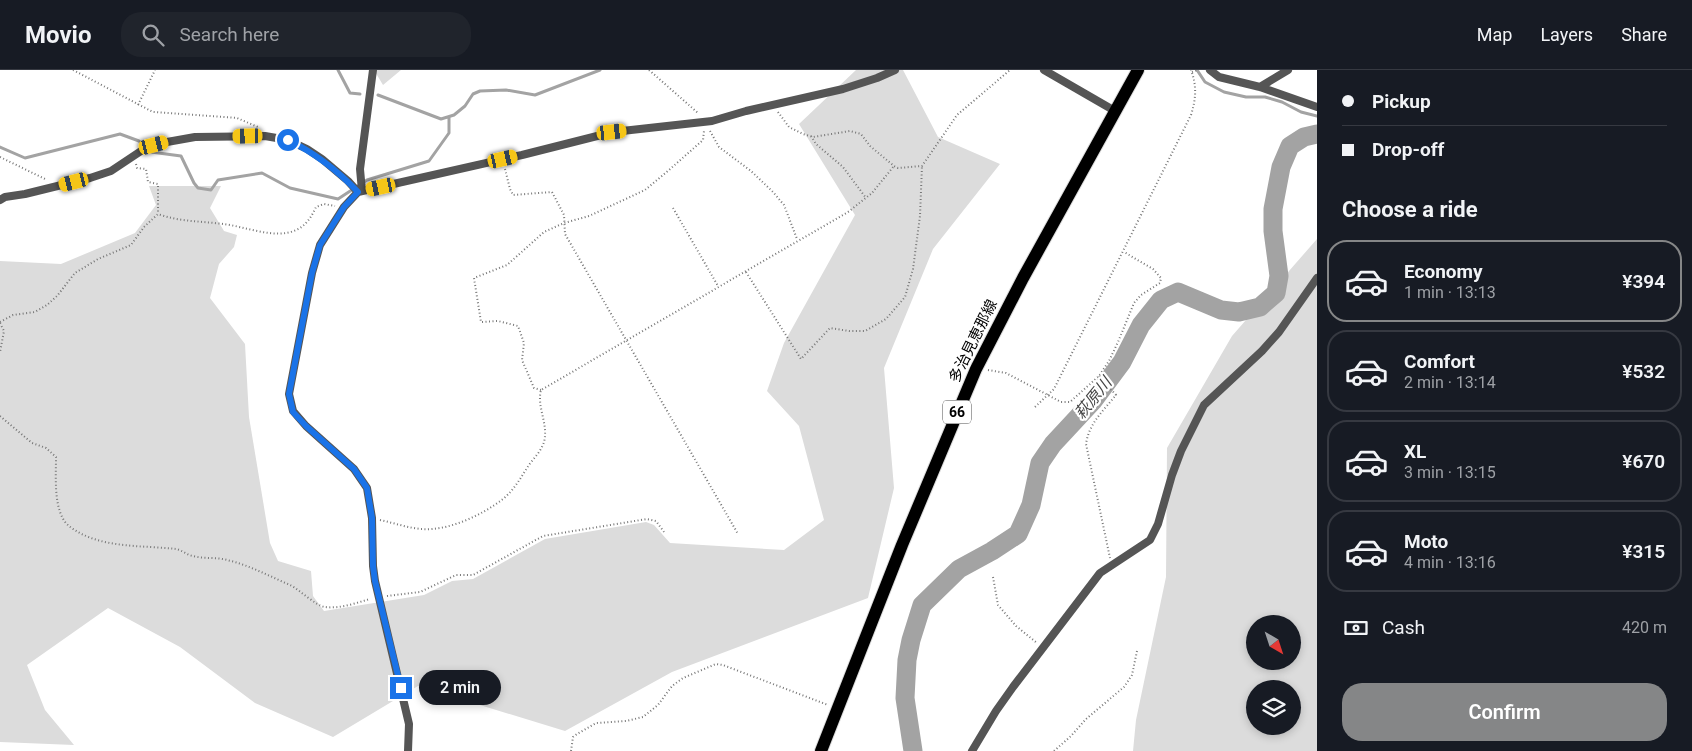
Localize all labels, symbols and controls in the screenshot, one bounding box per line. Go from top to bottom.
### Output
search box [121,12,471,57]
text: Movio [25,21,91,49]
icon: search [139,21,167,49]
text: Search here [179,23,279,46]
text: Map [1477,24,1512,45]
text: Layers [1540,24,1593,45]
text: Share [1621,24,1667,45]
text: Pickup [1372,90,1431,113]
car [596,123,627,141]
car [232,128,263,144]
route start [277,129,299,151]
car [137,134,170,156]
text: Drop-off [1372,138,1444,161]
car [486,148,519,170]
car [57,171,90,193]
car [364,177,397,197]
text: Choose a ride [1342,197,1478,222]
icon: car [1344,259,1389,304]
text: Economy [1404,260,1483,283]
text: ¥394 [1622,270,1665,293]
text: 1 min · 13:13 [1404,283,1496,302]
street label: 多治見恵那線 [945,297,1001,385]
icon: car [1344,349,1389,394]
text: Comfort [1404,350,1475,373]
text: ¥532 [1622,360,1665,383]
water label: 萩原川 [1071,372,1117,423]
text: 2 min · 13:14 [1404,373,1496,392]
road number: 66 [943,401,971,424]
icon: car [1344,439,1389,484]
text: XL [1404,440,1426,463]
text: ¥670 [1622,450,1665,473]
text: 3 min · 13:15 [1404,463,1496,482]
icon: car [1344,529,1389,574]
text: Moto [1404,530,1448,553]
text: ¥315 [1622,540,1665,563]
text: 4 min · 13:16 [1404,553,1496,572]
icon: cash [1342,614,1370,642]
north arrow [1246,615,1301,670]
map controls [1246,615,1301,735]
text: Cash [1382,616,1425,639]
text: 420 m [1622,618,1667,637]
callout: 2 min [418,670,501,706]
route end [390,677,412,699]
text: 2 min [440,678,480,697]
button: layers [1246,680,1301,735]
button: Confirm [1342,683,1667,741]

